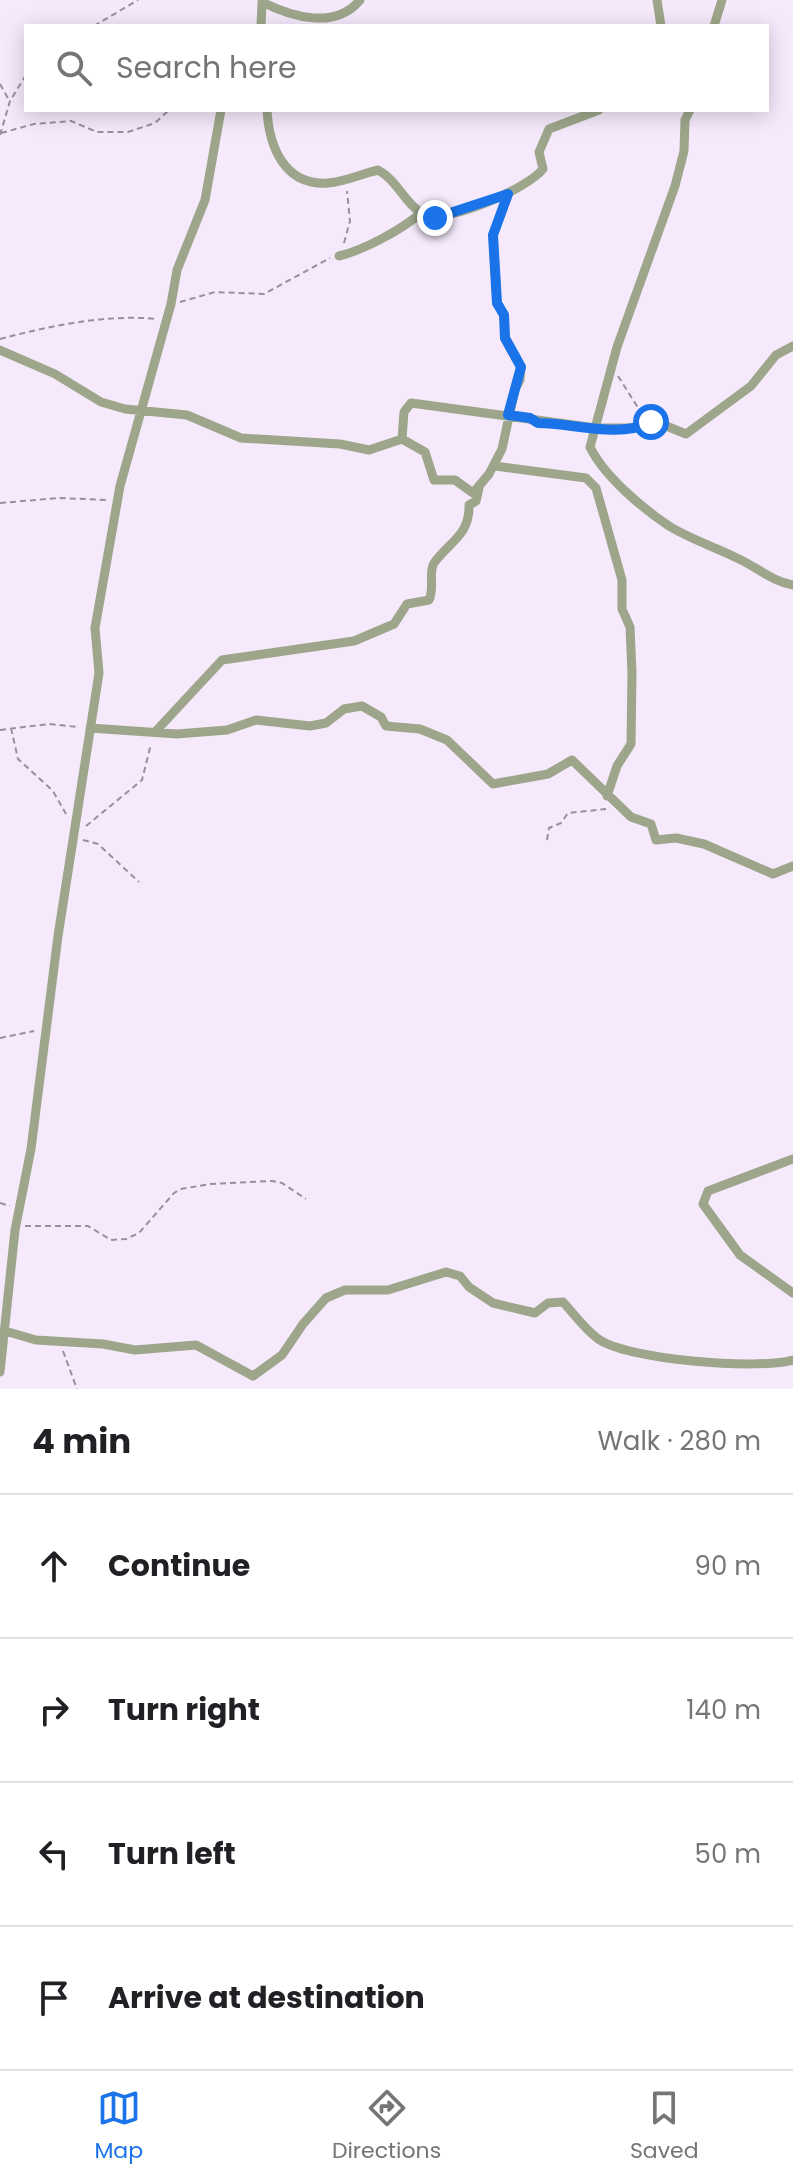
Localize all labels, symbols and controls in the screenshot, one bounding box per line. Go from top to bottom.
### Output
search box [24,24,769,112]
icon: search [52,46,96,90]
text: Search here [116,46,297,89]
route end [417,200,453,236]
route start [633,404,669,440]
text: 4 min [32,1417,131,1465]
text: Walk · 280 m [597,1423,761,1459]
icon: ahead [32,1544,76,1588]
text: Continue [108,1544,250,1587]
text: 90 m [695,1548,761,1584]
icon: right [32,1688,76,1732]
text: Turn right [108,1688,260,1731]
text: 140 m [686,1692,761,1728]
icon: left [32,1832,76,1876]
text: Turn left [108,1832,236,1875]
text: 50 m [695,1836,761,1872]
icon: arrive [32,1976,76,2020]
text: Arrive at destination [108,1976,425,2019]
tab: Map [94,2086,143,2167]
tab: Directions [332,2086,441,2167]
tab: Saved [630,2086,699,2167]

